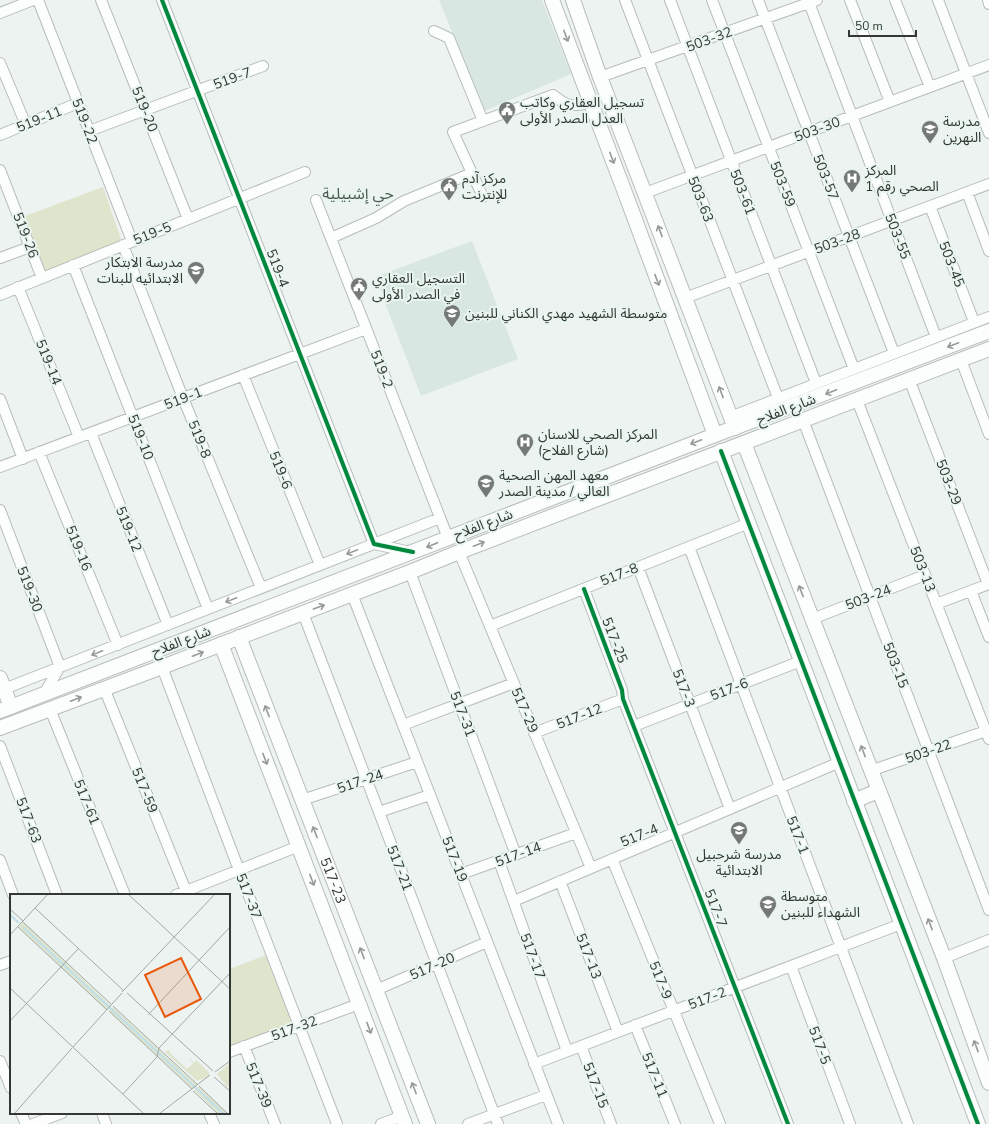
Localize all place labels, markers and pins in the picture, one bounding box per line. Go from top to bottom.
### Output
place label: تسجيل العقاري وكاتب العدل الصدر الأولى [520,93,644,128]
public building icon: تسجيل العقاري وكاتب العدل الصدر الأولى [497,100,517,125]
place label: مدرسة النهرين [943,112,981,147]
school or university icon: مدرسة النهرين [920,119,940,144]
place label: المركز الصحي رقم 1 [864,161,939,197]
hospital icon: المركز الصحي رقم 1 [842,168,862,193]
place label: مركز آدم للإنترنت [462,169,507,204]
public building icon: مركز آدم للإنترنت [439,176,459,201]
place label: مدرسة الابتكار الابتدائيه للبنات [97,253,183,288]
school or university icon: مدرسة الابتكار الابتدائيه للبنات [186,260,206,285]
place label: التسجيل العقاري في الصدر الأولى [372,269,465,305]
public building icon: التسجيل العقاري في الصدر الأولى [349,276,369,301]
school or university icon: متوسطة الشهيد مهدي الكناني للبنين [442,303,462,328]
place label: متوسطة الشهيد مهدي الكناني للبنين [465,304,667,324]
place label: المركز الصحي للاسنان (شارع الفلاح) [538,425,658,461]
hospital icon: المركز الصحي للاسنان (شارع الفلاح) [515,432,535,457]
place label: معهد المهن الصحية العالي / مدينة الصدر [498,466,609,502]
school or university icon: معهد المهن الصحية العالي / مدينة الصدر [476,473,496,498]
school or university icon: مدرسة شرحبيل الابتدائية [729,820,749,845]
place label: مدرسة شرحبيل الابتدائية [696,845,782,880]
place label: متوسطة الشهداء للبنين [781,887,860,922]
school or university icon: متوسطة الشهداء للبنين [758,894,778,919]

